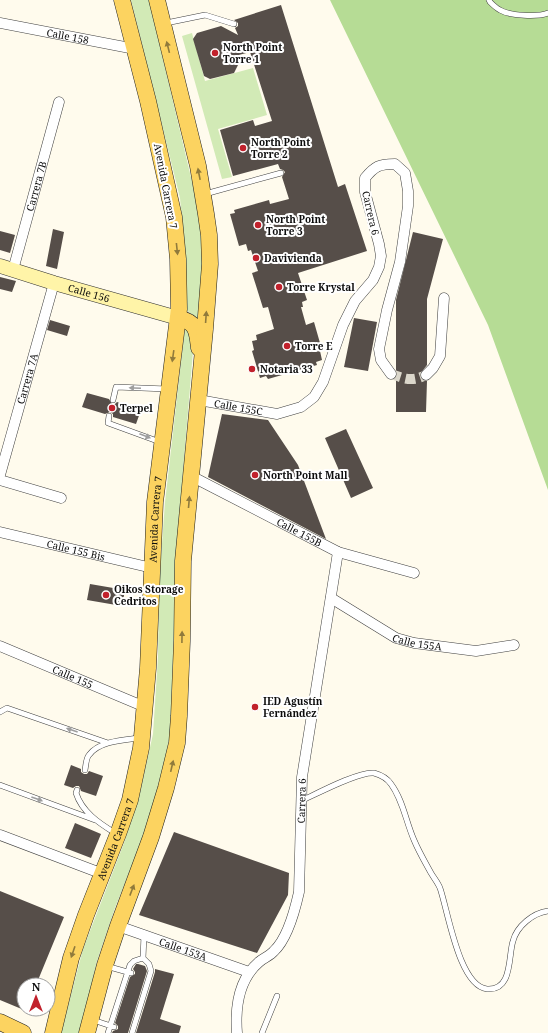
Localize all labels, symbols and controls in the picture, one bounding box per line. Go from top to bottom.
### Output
street label: Calle 158 [45,25,90,47]
place label: North Point Torre 1 [223,40,282,66]
one-way arrow [165,41,171,53]
marker: North Point Torre 1 [210,48,220,58]
place label: North Point Torre 2 [251,135,310,161]
street label: Avenida Carrera 7 [151,142,181,230]
marker: North Point Torre 2 [238,143,248,153]
street label: Carrera 7B [22,159,50,213]
one-way arrow [196,167,202,180]
street label: Carrera 6 [359,190,383,237]
place label: North Point Torre 3 [266,212,325,238]
marker: North Point Torre 3 [253,220,263,230]
one-way arrow [174,243,180,255]
place label: Davivienda [264,251,322,265]
marker: Davivienda [251,253,261,263]
street label: Calle 156 [67,280,112,306]
place label: Torre Krystal [287,280,355,294]
marker: Torre Krystal [274,282,284,292]
one-way arrow [203,311,210,323]
place label: Torre E [295,339,333,353]
marker: Torre E [282,341,292,351]
one-way arrow [170,350,176,362]
street label: Carrera 7A [13,351,41,406]
place label: Notaria 33 [260,362,313,376]
marker: Notaria 33 [247,364,257,374]
one-way arrow [128,385,141,391]
street label: Calle 155C [213,396,264,418]
place label: Terpel [120,401,153,415]
marker: Terpel [107,403,117,413]
one-way arrow [140,434,152,440]
place label: North Point Mall [263,468,348,482]
marker: North Point Mall [250,470,260,480]
street label: Avenida Carrera 7 [145,475,165,563]
one-way arrow [186,496,192,508]
street label: Calle 155B [274,514,324,550]
street label: Calle 155 Bis [45,536,107,564]
place label: Oikos Storage Cedritos [114,582,184,608]
marker: Oikos Storage Cedritos [101,590,111,600]
street label: Calle 155A [390,630,443,654]
one-way arrow [179,631,186,643]
street label: Calle 155 [50,662,95,691]
place label: IED Agustín Fernández [263,694,323,720]
marker: IED Agustín Fernández [250,702,260,712]
one-way arrow [65,727,77,733]
one-way arrow [169,760,175,772]
street label: Carrera 6 [294,778,309,823]
one-way arrow [31,796,43,802]
street label: Avenida Carrera 7 [93,796,137,882]
one-way arrow [129,883,135,895]
street label: Calle 153A [157,934,210,964]
one-way arrow [70,947,76,959]
north arrow [16,977,56,1017]
text: N [32,979,41,994]

